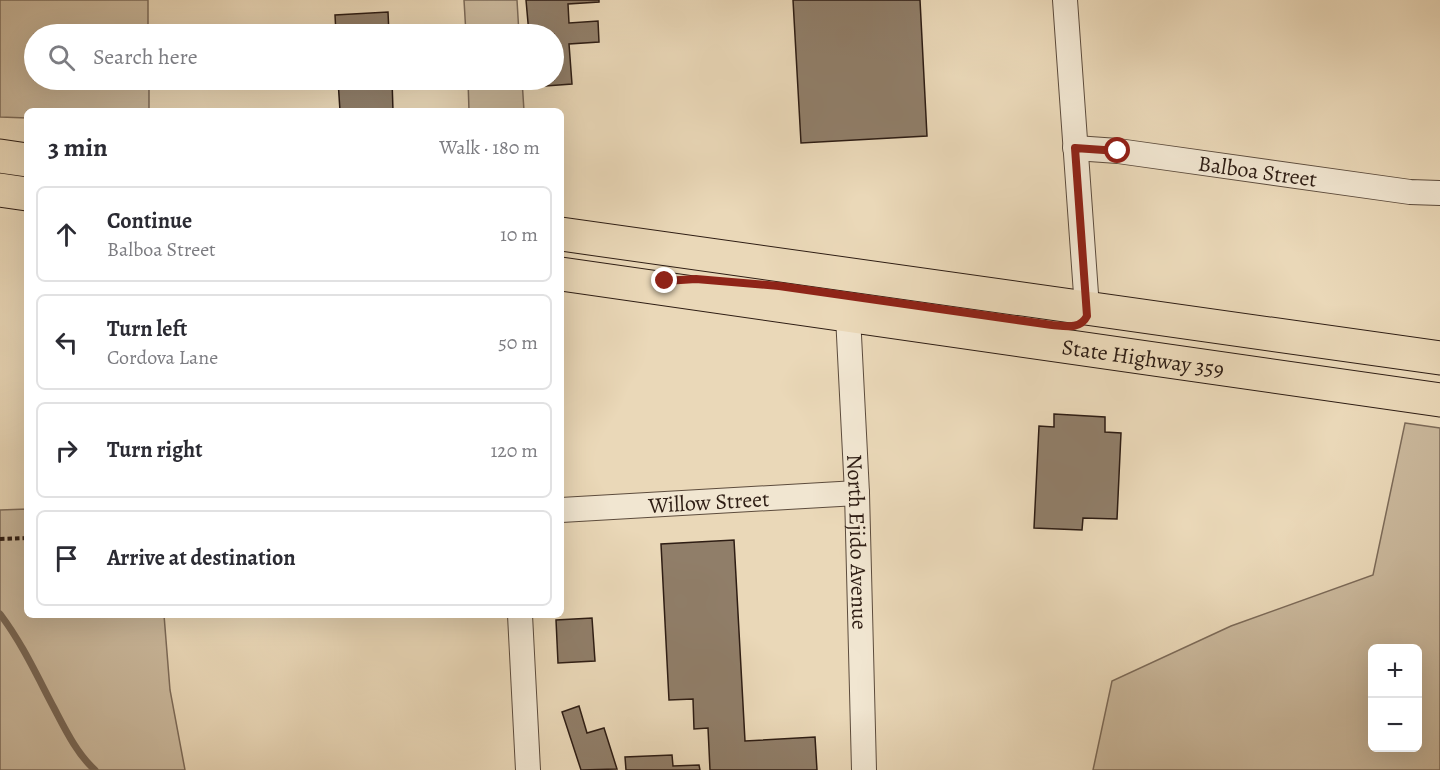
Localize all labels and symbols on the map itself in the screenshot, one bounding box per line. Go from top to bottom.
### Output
route start [1104,137,1130,163]
street label: Balboa Street [1196,148,1319,195]
route end [651,267,677,293]
street label: State Highway 359 [1060,332,1226,385]
street label: North Ejido Avenue [839,453,874,630]
street label: Willow Street [646,484,770,521]

